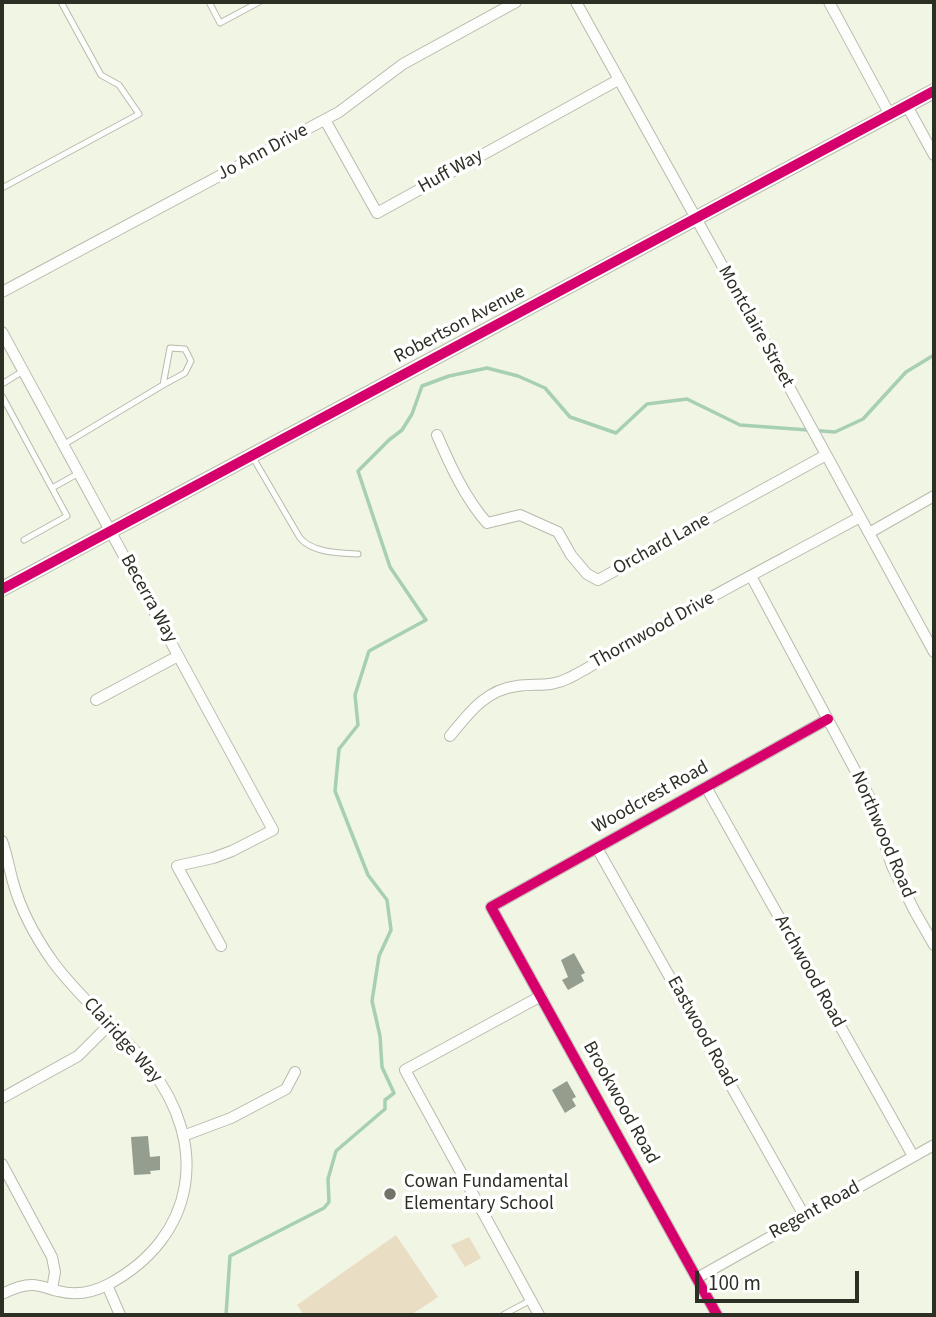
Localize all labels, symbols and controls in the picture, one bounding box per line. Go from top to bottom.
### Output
street label: Jo Ann Drive [214,120,312,186]
street label: Huff Way [415,145,487,199]
street label: Montclaire Street [712,262,798,392]
street label: Robertson Avenue [391,281,529,369]
street label: Orchard Lane [610,509,714,581]
street label: Becerra Way [114,551,182,647]
street label: Thornwood Drive [587,588,719,674]
street label: Woodcrest Road [589,757,713,839]
street label: Northwood Road [845,768,919,902]
street label: Archwood Road [769,912,849,1032]
street label: Eastwood Road [661,973,741,1091]
street label: Clairidge Way [78,993,166,1089]
street label: Brookwood Road [577,1038,663,1168]
place label: Cowan Fundamental Elementary School [404,1172,568,1216]
street label: Regent Road [766,1177,864,1245]
marker: Cowan Fundamental Elementary School [382,1186,398,1202]
scale bar [698,1258,862,1302]
text: 100 m [708,1268,761,1298]

